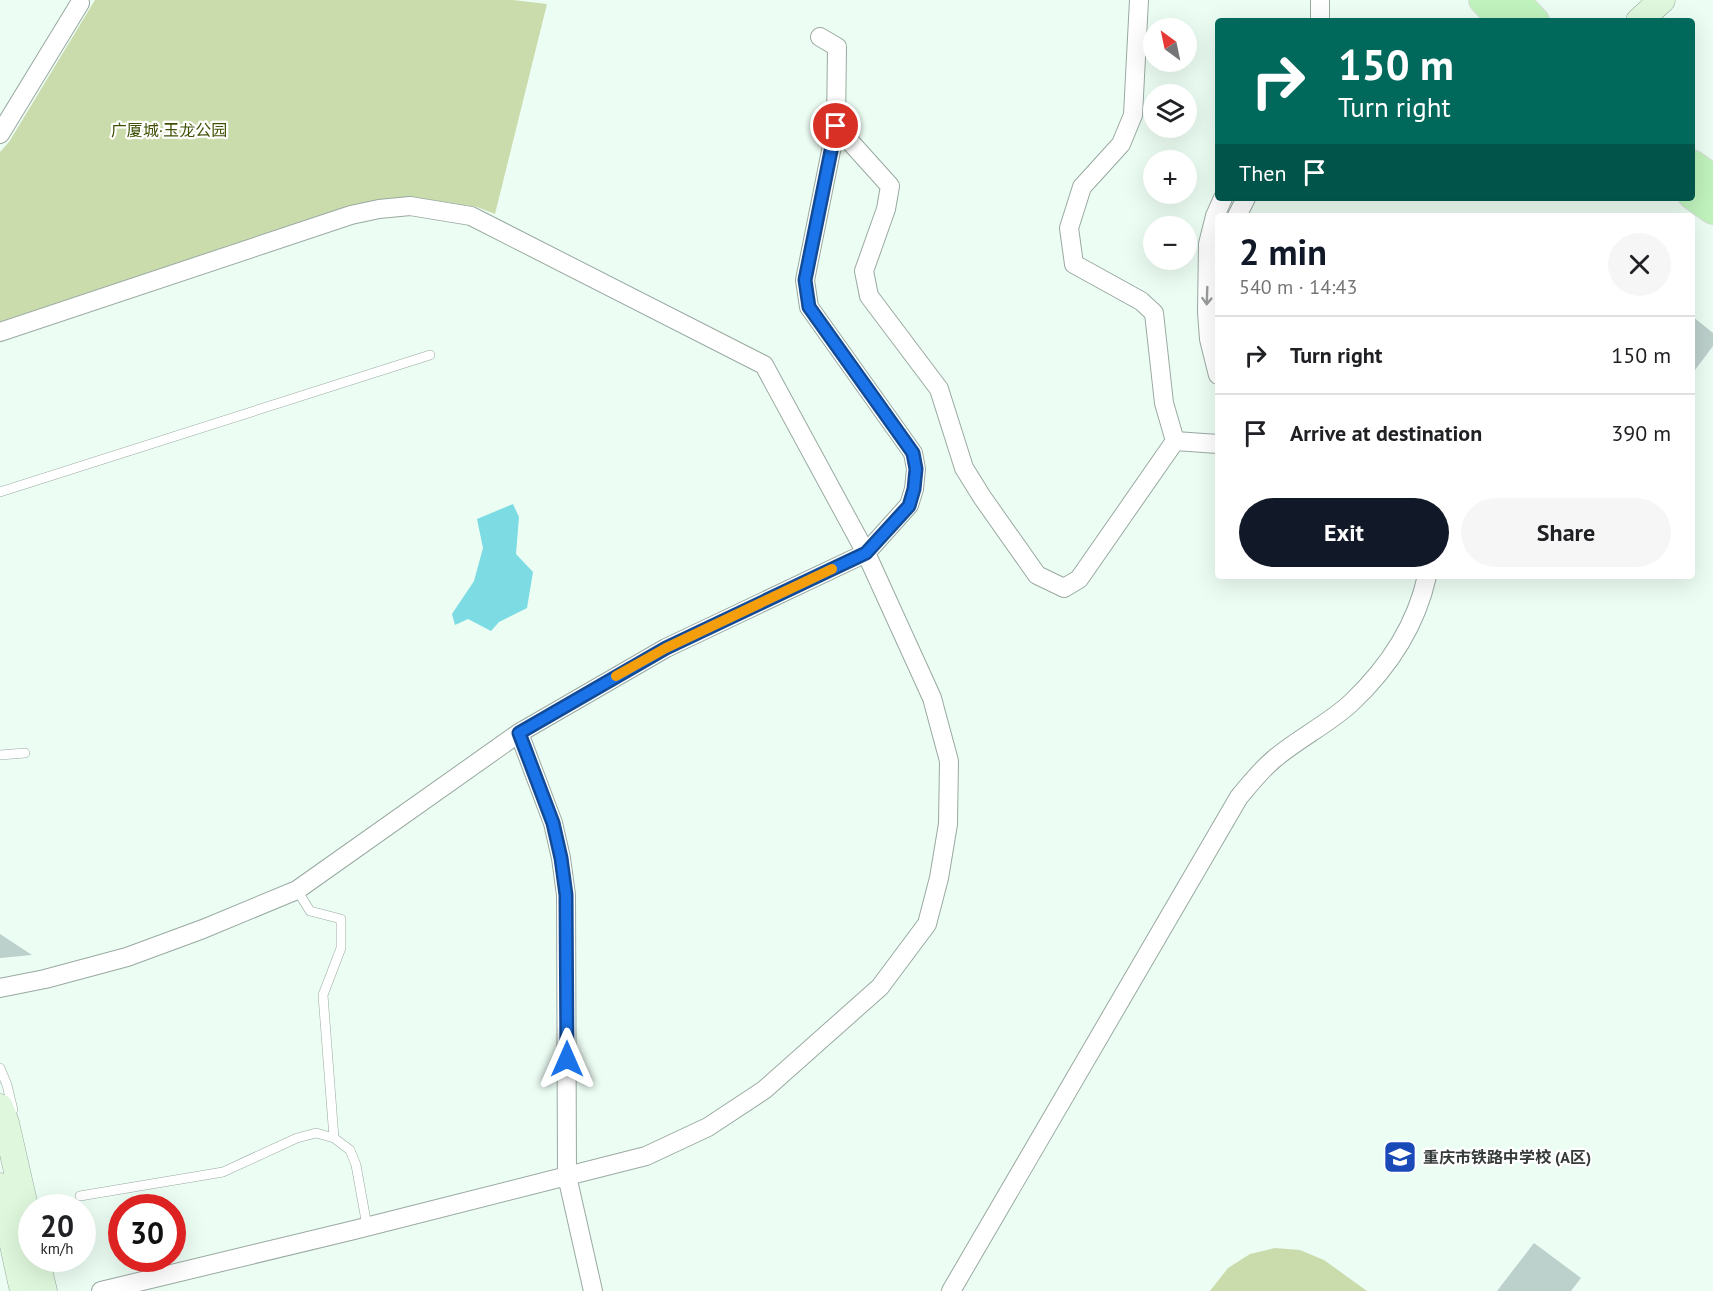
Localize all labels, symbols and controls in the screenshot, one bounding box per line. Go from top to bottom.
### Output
north arrow [1143,18,1197,72]
map controls [1143,18,1197,270]
text: 150 m [1338,37,1454,92]
icon: right [1239,42,1317,120]
button: layers [1143,84,1197,138]
text: Turn right [1338,90,1451,124]
pin [810,100,861,151]
icon: arrive [819,109,852,142]
park label: 广厦城·玉龙公园 [111,120,227,140]
button: + [1143,150,1197,204]
icon: arrive [1298,156,1331,189]
text: Then [1239,159,1286,187]
button: − [1143,216,1197,270]
text: 2 min [1239,228,1327,275]
button: close [1608,233,1671,296]
text: 540 m · 14:43 [1239,274,1357,300]
one-way arrow [1201,286,1213,306]
icon: right [1239,339,1272,372]
text: Turn right [1290,341,1382,369]
text: 150 m [1611,341,1671,369]
icon: arrive [1239,417,1272,450]
text: Arrive at destination [1290,419,1482,447]
text: 390 m [1611,419,1671,447]
button: Exit [1239,498,1449,567]
button: Share [1461,498,1671,567]
position arrow [535,1027,599,1091]
school or university icon: 重庆市铁路中学校 (A区) [1382,1139,1418,1175]
place label: 重庆市铁路中学校 (A区) [1423,1147,1591,1167]
speed limit sign: 30 [108,1194,186,1272]
text: 20 [40,1206,74,1245]
text: km/h [41,1239,73,1258]

